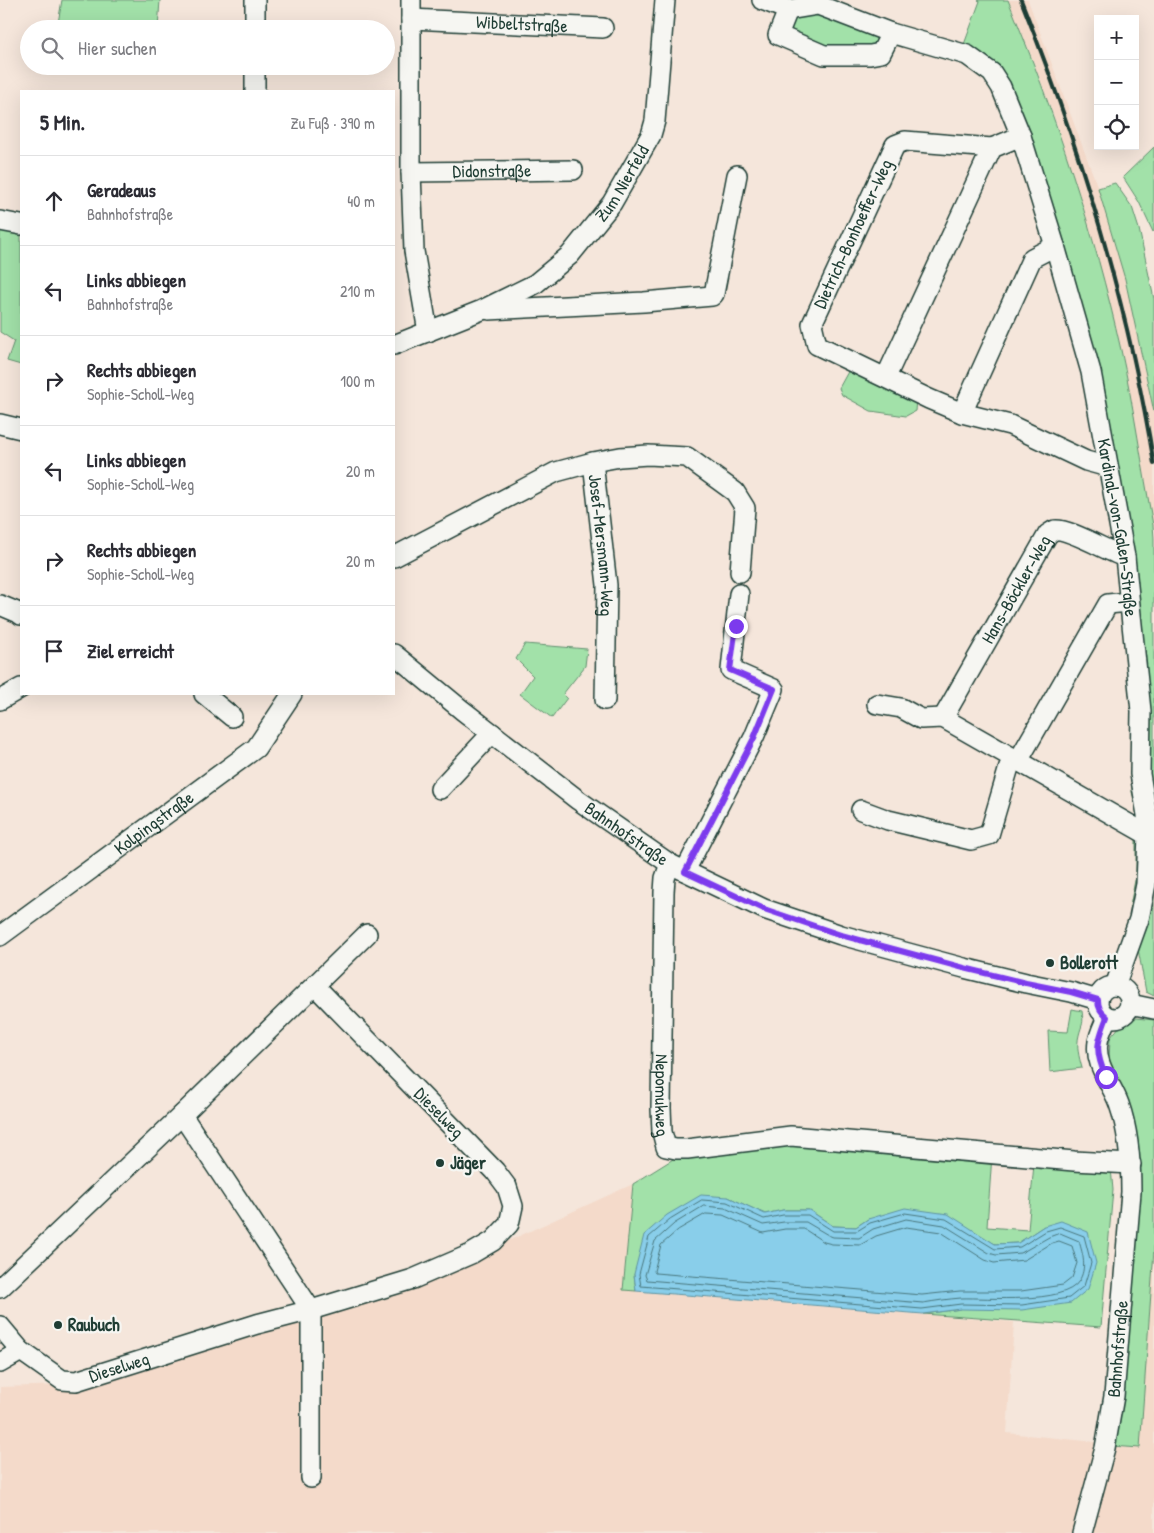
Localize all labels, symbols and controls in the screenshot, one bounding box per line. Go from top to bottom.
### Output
street label: Wibbeltstraße [475,9,568,38]
map controls [1094,15,1139,150]
button: + [1094,15,1139,60]
search box [20,20,395,75]
icon: search [38,34,66,62]
text: Hier suchen [78,35,157,61]
button: − [1094,60,1139,105]
button: locate [1094,105,1139,150]
text: 5 Min. [40,108,85,137]
text: Zu Fuß · 390 m [291,112,375,134]
street label: Zum Nierfeld [589,140,655,227]
street label: Dietrich-Bonhoeffer-Weg [807,155,898,313]
street label: Didonstraße [452,158,532,183]
text: Geradeaus [87,177,156,203]
icon: ahead [40,187,68,215]
text: 40 m [347,190,375,212]
text: Bahnhofstraße [87,203,173,225]
text: Links abbiegen [87,267,186,293]
icon: left [40,277,68,305]
text: 210 m [340,280,375,302]
text: Bahnhofstraße [87,293,173,315]
text: Rechts abbiegen [87,357,196,383]
icon: right [40,367,68,395]
text: 100 m [340,370,375,392]
text: Sophie-Scholl-Weg [87,383,194,405]
street label: Kardinal-von-Galen-Straße [1091,436,1144,618]
text: Links abbiegen [87,447,186,473]
icon: left [40,457,68,485]
text: 20 m [346,460,375,482]
text: Sophie-Scholl-Weg [87,473,194,495]
street label: Josef-Mersmann-Weg [582,473,620,617]
street label: Hans-Böckler-Weg [975,530,1057,648]
text: Rechts abbiegen [87,537,196,563]
icon: right [40,547,68,575]
text: 20 m [346,550,375,572]
text: Sophie-Scholl-Weg [87,563,194,585]
route end [725,615,748,638]
icon: arrive [40,637,68,665]
text: Ziel erreicht [87,638,174,664]
street label: Kolpingstraße [109,785,199,860]
street label: Bahnhofstraße [580,795,674,871]
place label: Bollerott [1060,950,1119,975]
marker: Bollerott [1044,957,1056,969]
street label: Nepomukweg [649,1054,676,1139]
route start [1095,1066,1118,1089]
street label: Dieselweg [409,1082,470,1144]
place label: Jäger [450,1150,486,1176]
marker: Jäger [434,1157,446,1169]
street label: Bahnhofstraße [1101,1300,1134,1398]
place label: Raubuch [68,1312,120,1337]
marker: Raubuch [52,1319,64,1331]
street label: Dieselweg [85,1346,152,1388]

